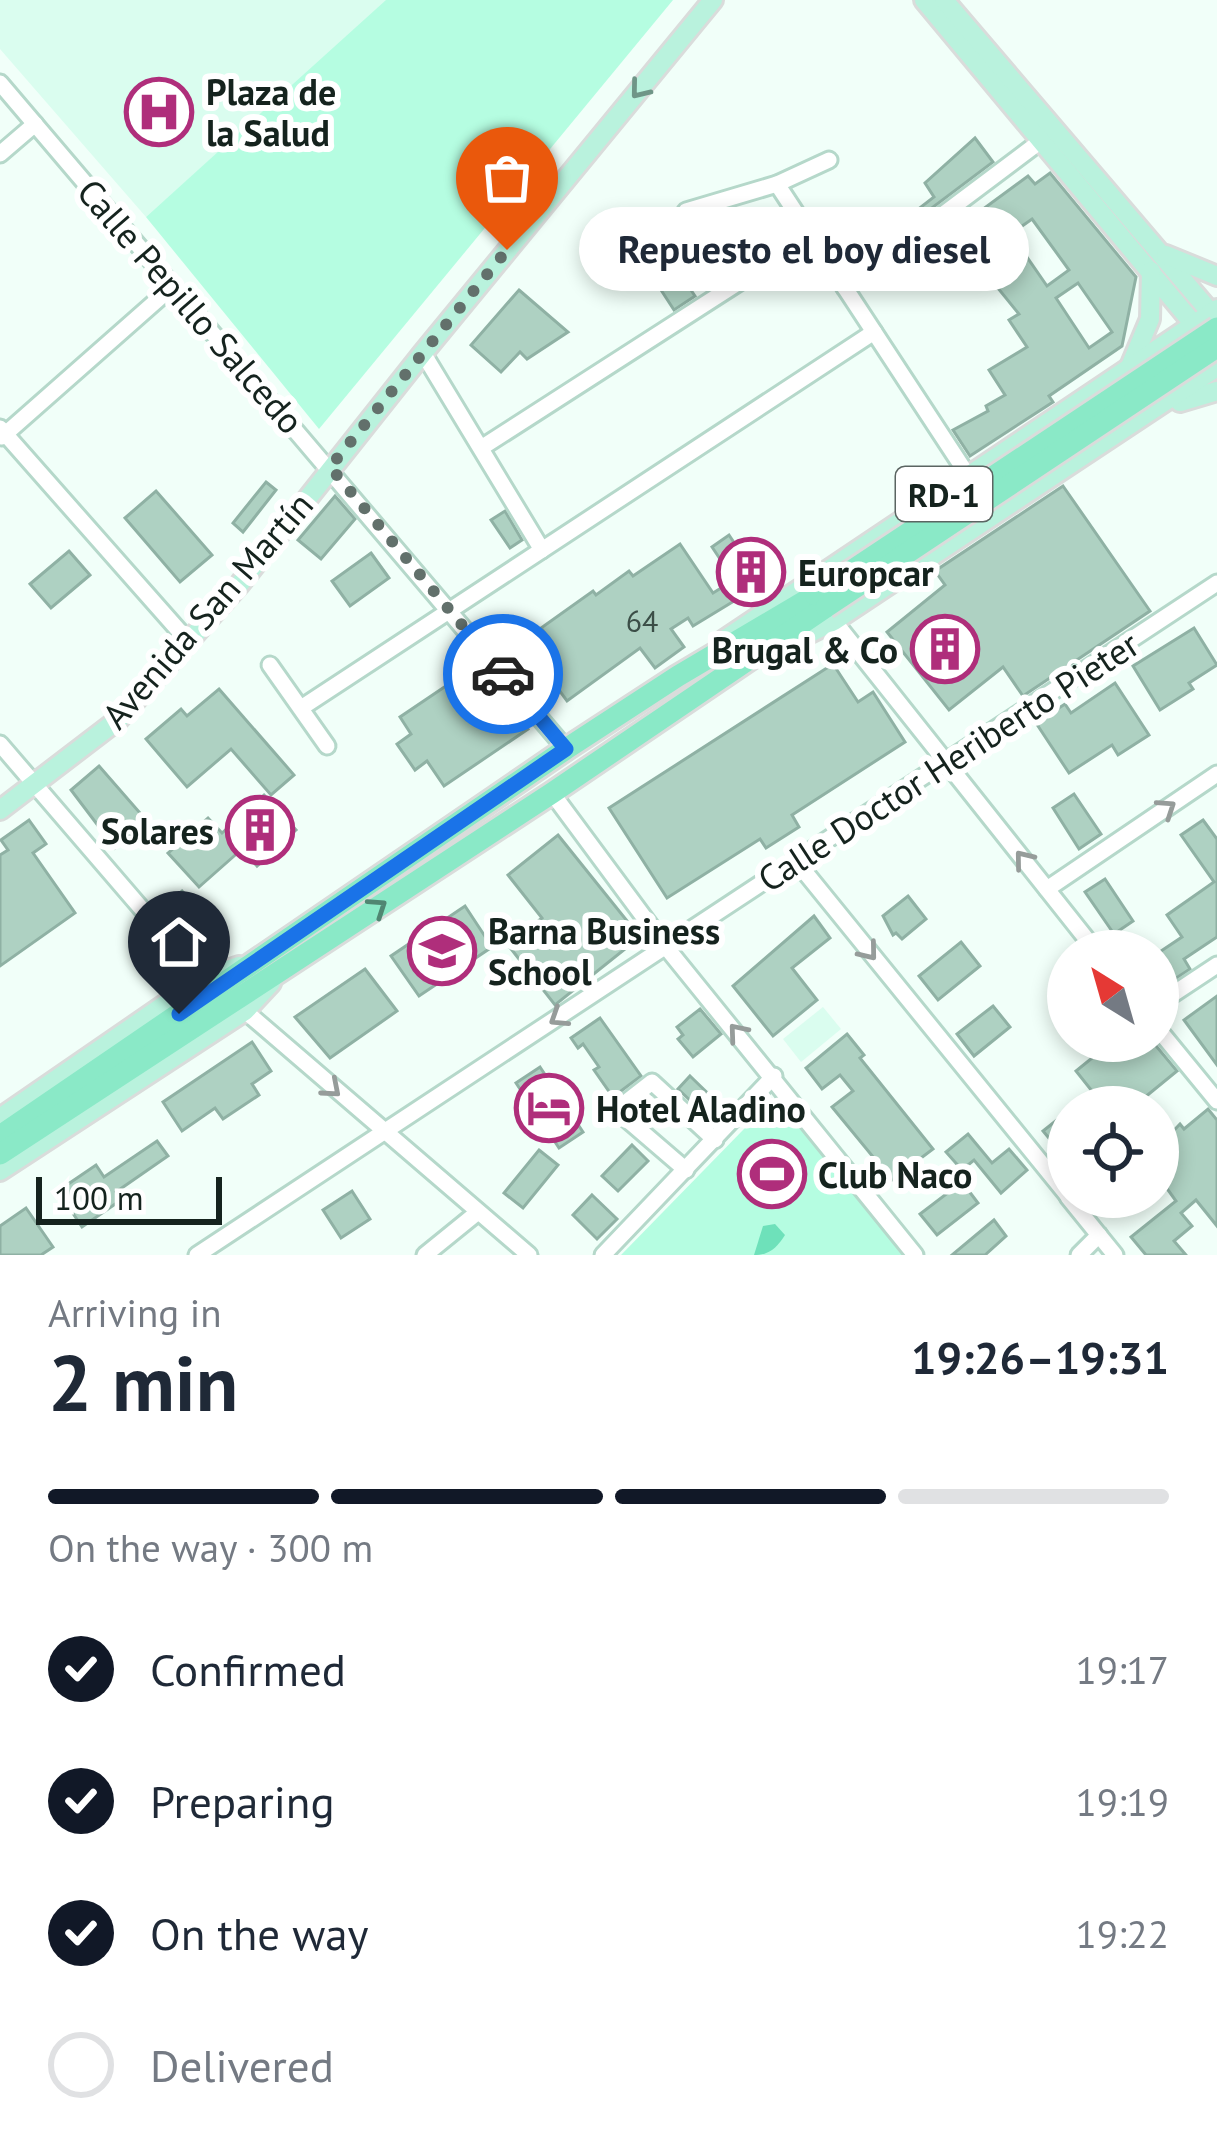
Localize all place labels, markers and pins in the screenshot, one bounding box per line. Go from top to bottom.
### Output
place label: Plaza de la Salud [206,68,336,156]
hospital icon: Plaza de la Salud [124,77,194,147]
pin [456,127,558,250]
callout: Repuesto el boy diesel [579,208,1029,292]
building icon: Europcar [716,537,786,607]
place label: Europcar [798,549,934,596]
building icon: Brugal & Co [910,614,980,684]
place label: Brugal & Co [712,626,898,673]
building icon: Solares [225,795,295,865]
place label: Solares [101,807,214,854]
pin [128,891,230,1014]
place label: Barna Business School [488,907,720,995]
school or university icon: Barna Business School [407,916,477,986]
hotel icon: Hotel Aladino [514,1073,584,1143]
place label: Hotel Aladino [596,1085,806,1132]
sports icon: Club Naco [737,1139,807,1209]
place label: Club Naco [818,1151,972,1198]

